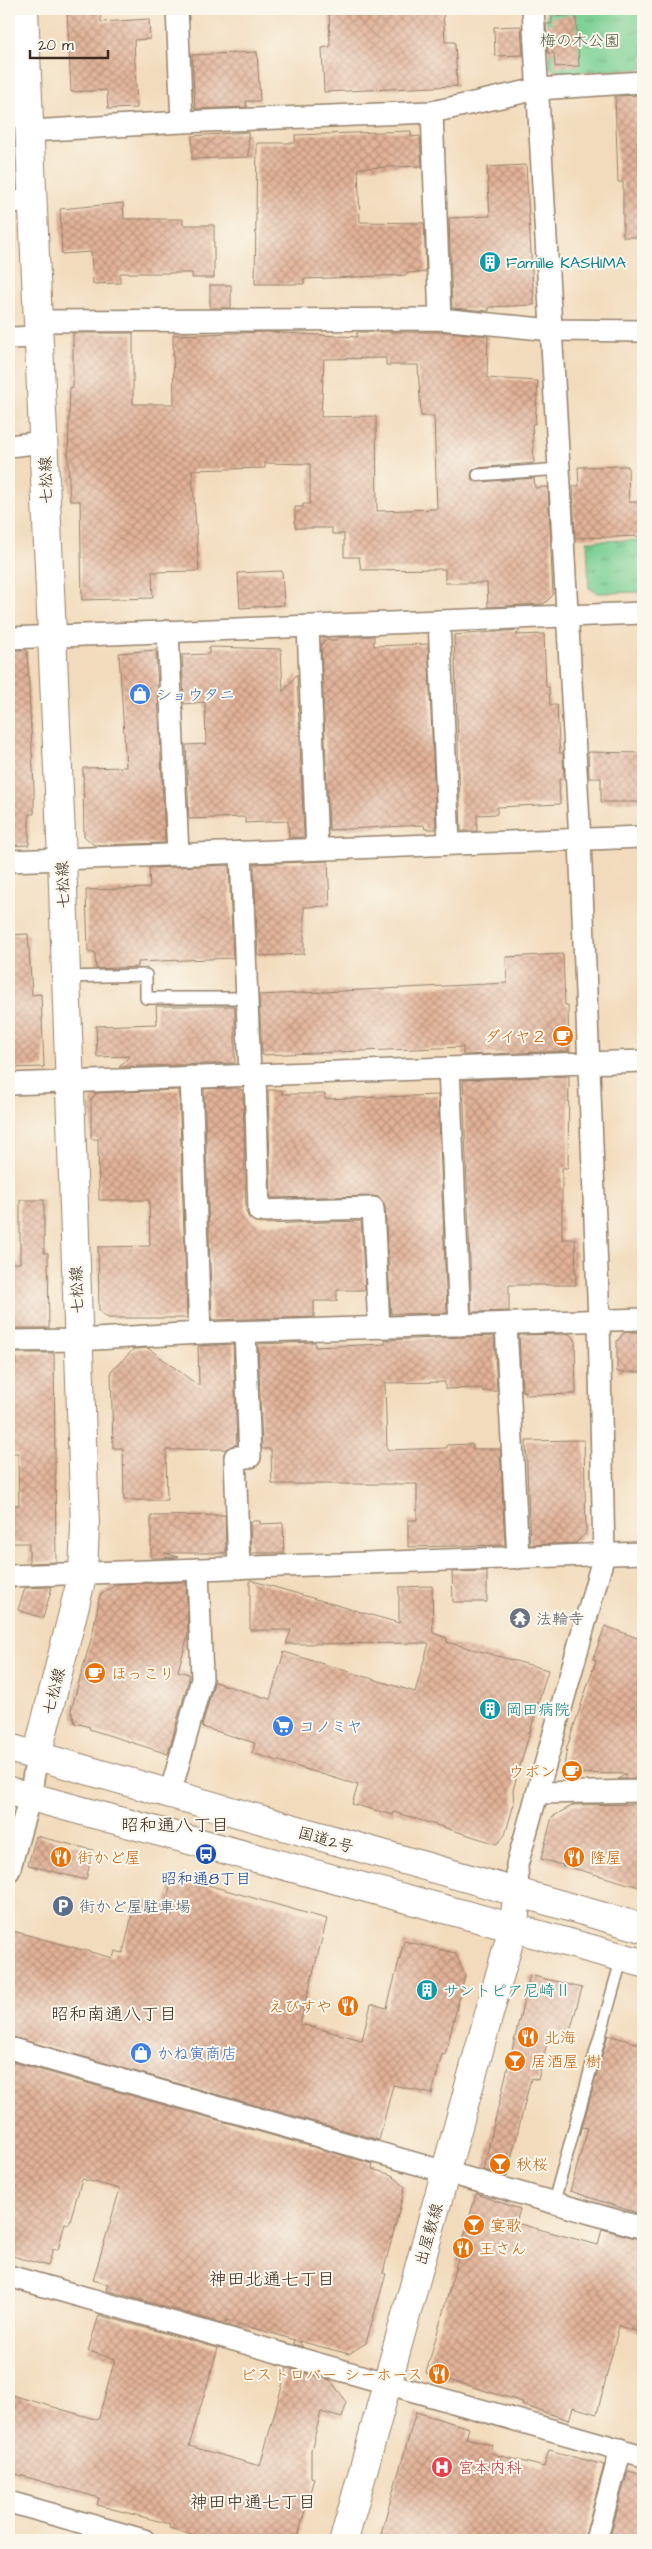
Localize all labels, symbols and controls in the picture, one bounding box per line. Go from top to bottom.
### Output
scale bar [30,28,108,60]
park label: 梅の木公園 [540,30,620,52]
text: 20 m [38,35,74,56]
building icon: Famille KASHIMA [478,250,502,274]
place label: Famille KASHIMA [506,252,626,274]
street label: 七松線 [35,456,57,504]
shop icon: ショウタニ [128,682,152,706]
place label: ショウタニ [156,684,235,706]
street label: 七松線 [51,861,75,909]
cafe icon: ダイヤ２ [551,1024,575,1048]
place label: ダイヤ２ [485,1026,547,1048]
street label: 七松線 [65,1266,89,1314]
temple icon: 法輪寺 [508,1606,532,1630]
place label: 法輪寺 [536,1608,584,1630]
cafe icon: ほっこり [83,1661,107,1685]
place label: ほっこり [111,1663,175,1685]
street label: 七松線 [37,1665,71,1717]
building icon: 岡田病院 [478,1697,502,1721]
place label: 岡田病院 [506,1699,570,1721]
supermarket icon: コノミヤ [271,1714,295,1738]
place label: コノミヤ [299,1716,363,1738]
cafe icon: ウポン [560,1759,584,1783]
place label: ウポン [508,1761,556,1783]
district label: 昭和通八丁目 [121,1813,229,1838]
street label: 国道2号 [295,1822,356,1858]
bus stop icon: 昭和通8丁目 [194,1842,218,1866]
restaurant icon: 街かど屋 [49,1845,73,1869]
restaurant icon: 隆屋 [562,1845,586,1869]
place label: 街かど屋 [77,1847,141,1869]
place label: 隆屋 [590,1847,622,1869]
place label: 昭和通8丁目 [161,1868,251,1890]
parking icon: 街かど屋駐車場 [51,1894,75,1918]
place label: 街かど屋駐車場 [79,1896,191,1918]
building icon: サントピア尼崎Ⅱ [415,1978,439,2002]
place label: サントピア尼崎Ⅱ [443,1980,571,2002]
restaurant icon: えびすや [336,1994,360,2018]
place label: えびすや [268,1996,332,2018]
district label: 昭和南通八丁目 [51,2002,177,2027]
restaurant icon: 北海 [516,2025,540,2049]
place label: 北海 [544,2027,576,2049]
shop icon: かね寅商店 [129,2041,153,2065]
place label: かね寅商店 [157,2043,237,2065]
bar icon: 居酒屋 樹 [503,2049,527,2073]
place label: 居酒屋 樹 [531,2051,601,2073]
bar icon: 秋桜 [488,2152,512,2176]
place label: 秋桜 [516,2154,548,2176]
street label: 出屋敷線 [410,2200,448,2268]
bar icon: 宴歌 [462,2213,486,2237]
place label: 宴歌 [490,2215,522,2237]
restaurant icon: 王さん [451,2236,475,2260]
place label: 王さん [479,2238,527,2260]
district label: 神田北通七丁目 [209,2267,335,2292]
restaurant icon: ビストロバー シーホース [427,2362,451,2386]
place label: ビストロバー シーホース [240,2364,423,2386]
hospital icon: 宮本内科 [430,2455,454,2479]
place label: 宮本内科 [458,2457,522,2479]
district label: 神田中通七丁目 [190,2490,316,2515]

